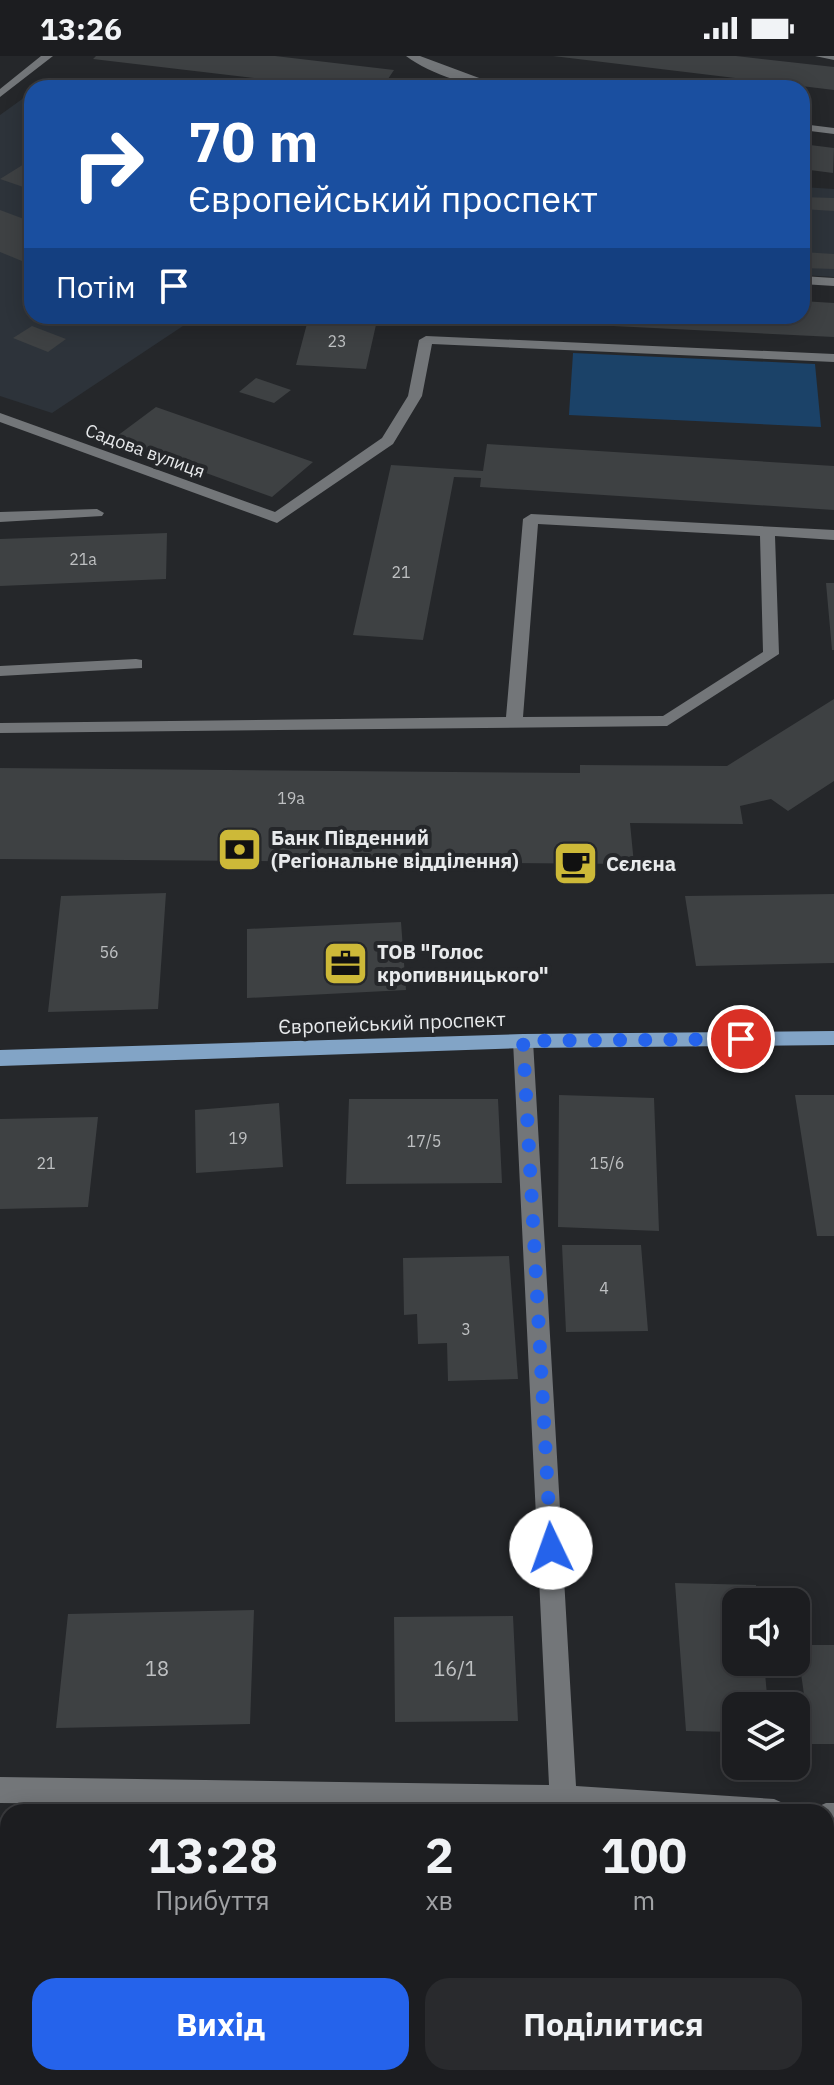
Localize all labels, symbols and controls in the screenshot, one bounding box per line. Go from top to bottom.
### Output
text: 13:26 [40,9,122,48]
text: 70 m [188,105,318,177]
icon: right [56,112,160,216]
text: Європейський проспект [188,175,598,222]
icon: arrive [152,264,196,308]
text: Потім [56,267,136,306]
house number: 23 [327,331,347,351]
street label: Садова вулиця [82,418,208,483]
house number: 21а [69,549,97,569]
house number: 21 [391,562,411,582]
house number: 19а [277,788,305,808]
place label: Банк Південний (Регіональне відділення) [271,824,519,874]
bank icon: Банк Південний (Регіональне відділення) [216,826,264,874]
cafe icon: Сєлєна [551,840,599,888]
place label: Сєлєна [606,850,676,877]
place label: ТОВ "Голос кропивницького" [377,938,549,988]
office icon: ТОВ "Голос кропивницького" [322,940,370,988]
house number: 56 [99,942,119,962]
street label: Європейський проспект [278,1005,507,1040]
pin [707,1005,775,1073]
icon: arrive [719,1017,763,1061]
house number: 19 [228,1128,248,1148]
house number: 17/5 [407,1131,441,1151]
house number: 21 [36,1153,56,1173]
house number: 15/6 [590,1153,624,1173]
house number: 4 [599,1278,609,1298]
house number: 3 [461,1319,471,1339]
position arrow [509,1506,593,1590]
map controls [722,1588,810,1780]
button: sound [722,1588,810,1676]
house number: 18 [145,1655,169,1682]
house number: 16/1 [433,1655,477,1682]
button: layers [722,1692,810,1780]
text: 13:28 [147,1824,278,1886]
text: 2 [425,1824,454,1886]
text: 100 [601,1824,687,1886]
text: Прибуття [155,1883,270,1917]
text: хв [425,1883,453,1917]
text: m [632,1883,655,1917]
button: Вихід [32,1978,409,2070]
button: Поділитися [425,1978,802,2070]

